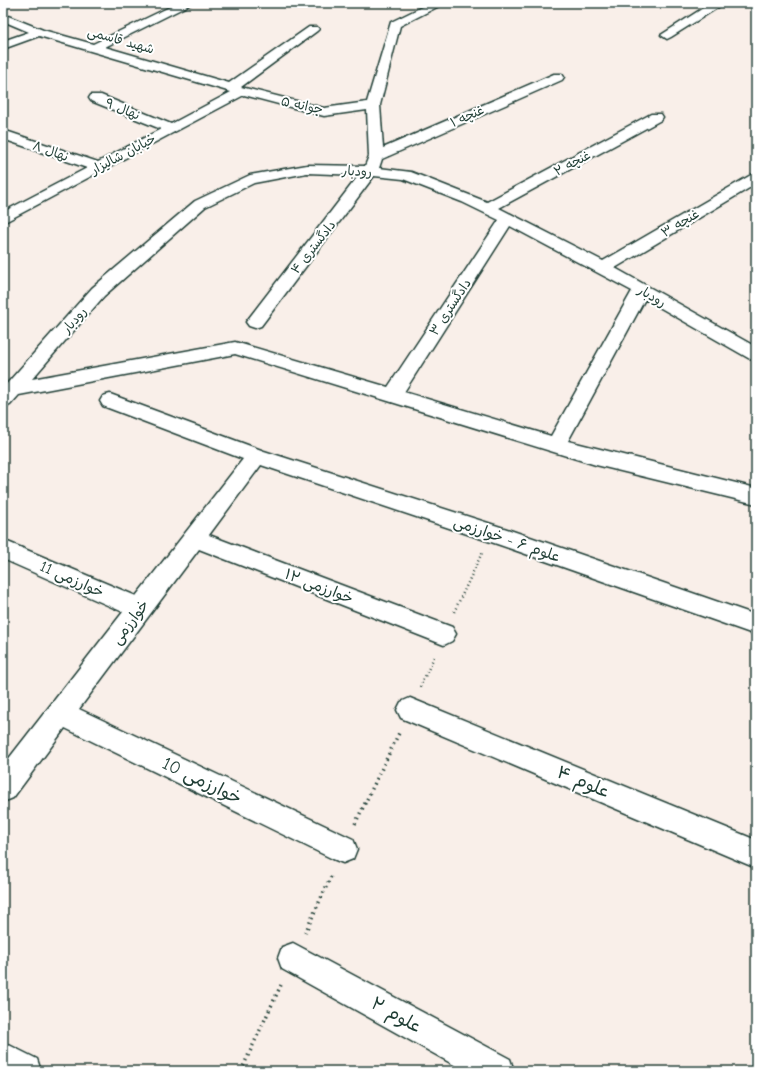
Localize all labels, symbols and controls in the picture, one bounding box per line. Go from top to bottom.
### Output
street label: شهید قاسمی [85,23,156,59]
street label: جوانه ۵ [279,93,324,118]
street label: نهال ۹ [103,95,143,123]
street label: غنچه ۱ [448,102,487,131]
street label: خیابان شالیزار [87,131,158,179]
street label: نهال ۸ [31,138,71,164]
street label: غنچه ۲ [551,147,593,180]
street label: رودبار [341,163,372,180]
street label: غنچه ۳ [658,206,702,241]
street label: دادگستری ۴ [288,217,338,277]
street label: دادگستری ۳ [426,276,474,338]
street label: رودبار [634,282,669,311]
street label: رودبار [58,304,90,338]
street label: علوم ۶ - خوارزمی [450,512,563,568]
street label: خوارزمی 11 [37,557,107,602]
street label: خوارزمی ۱۲ [282,565,356,608]
street label: خوارزمی [107,596,153,649]
street label: خوارزمی 10 [159,753,245,809]
street label: علوم ۴ [552,762,613,805]
street label: علوم ۲ [366,993,425,1040]

